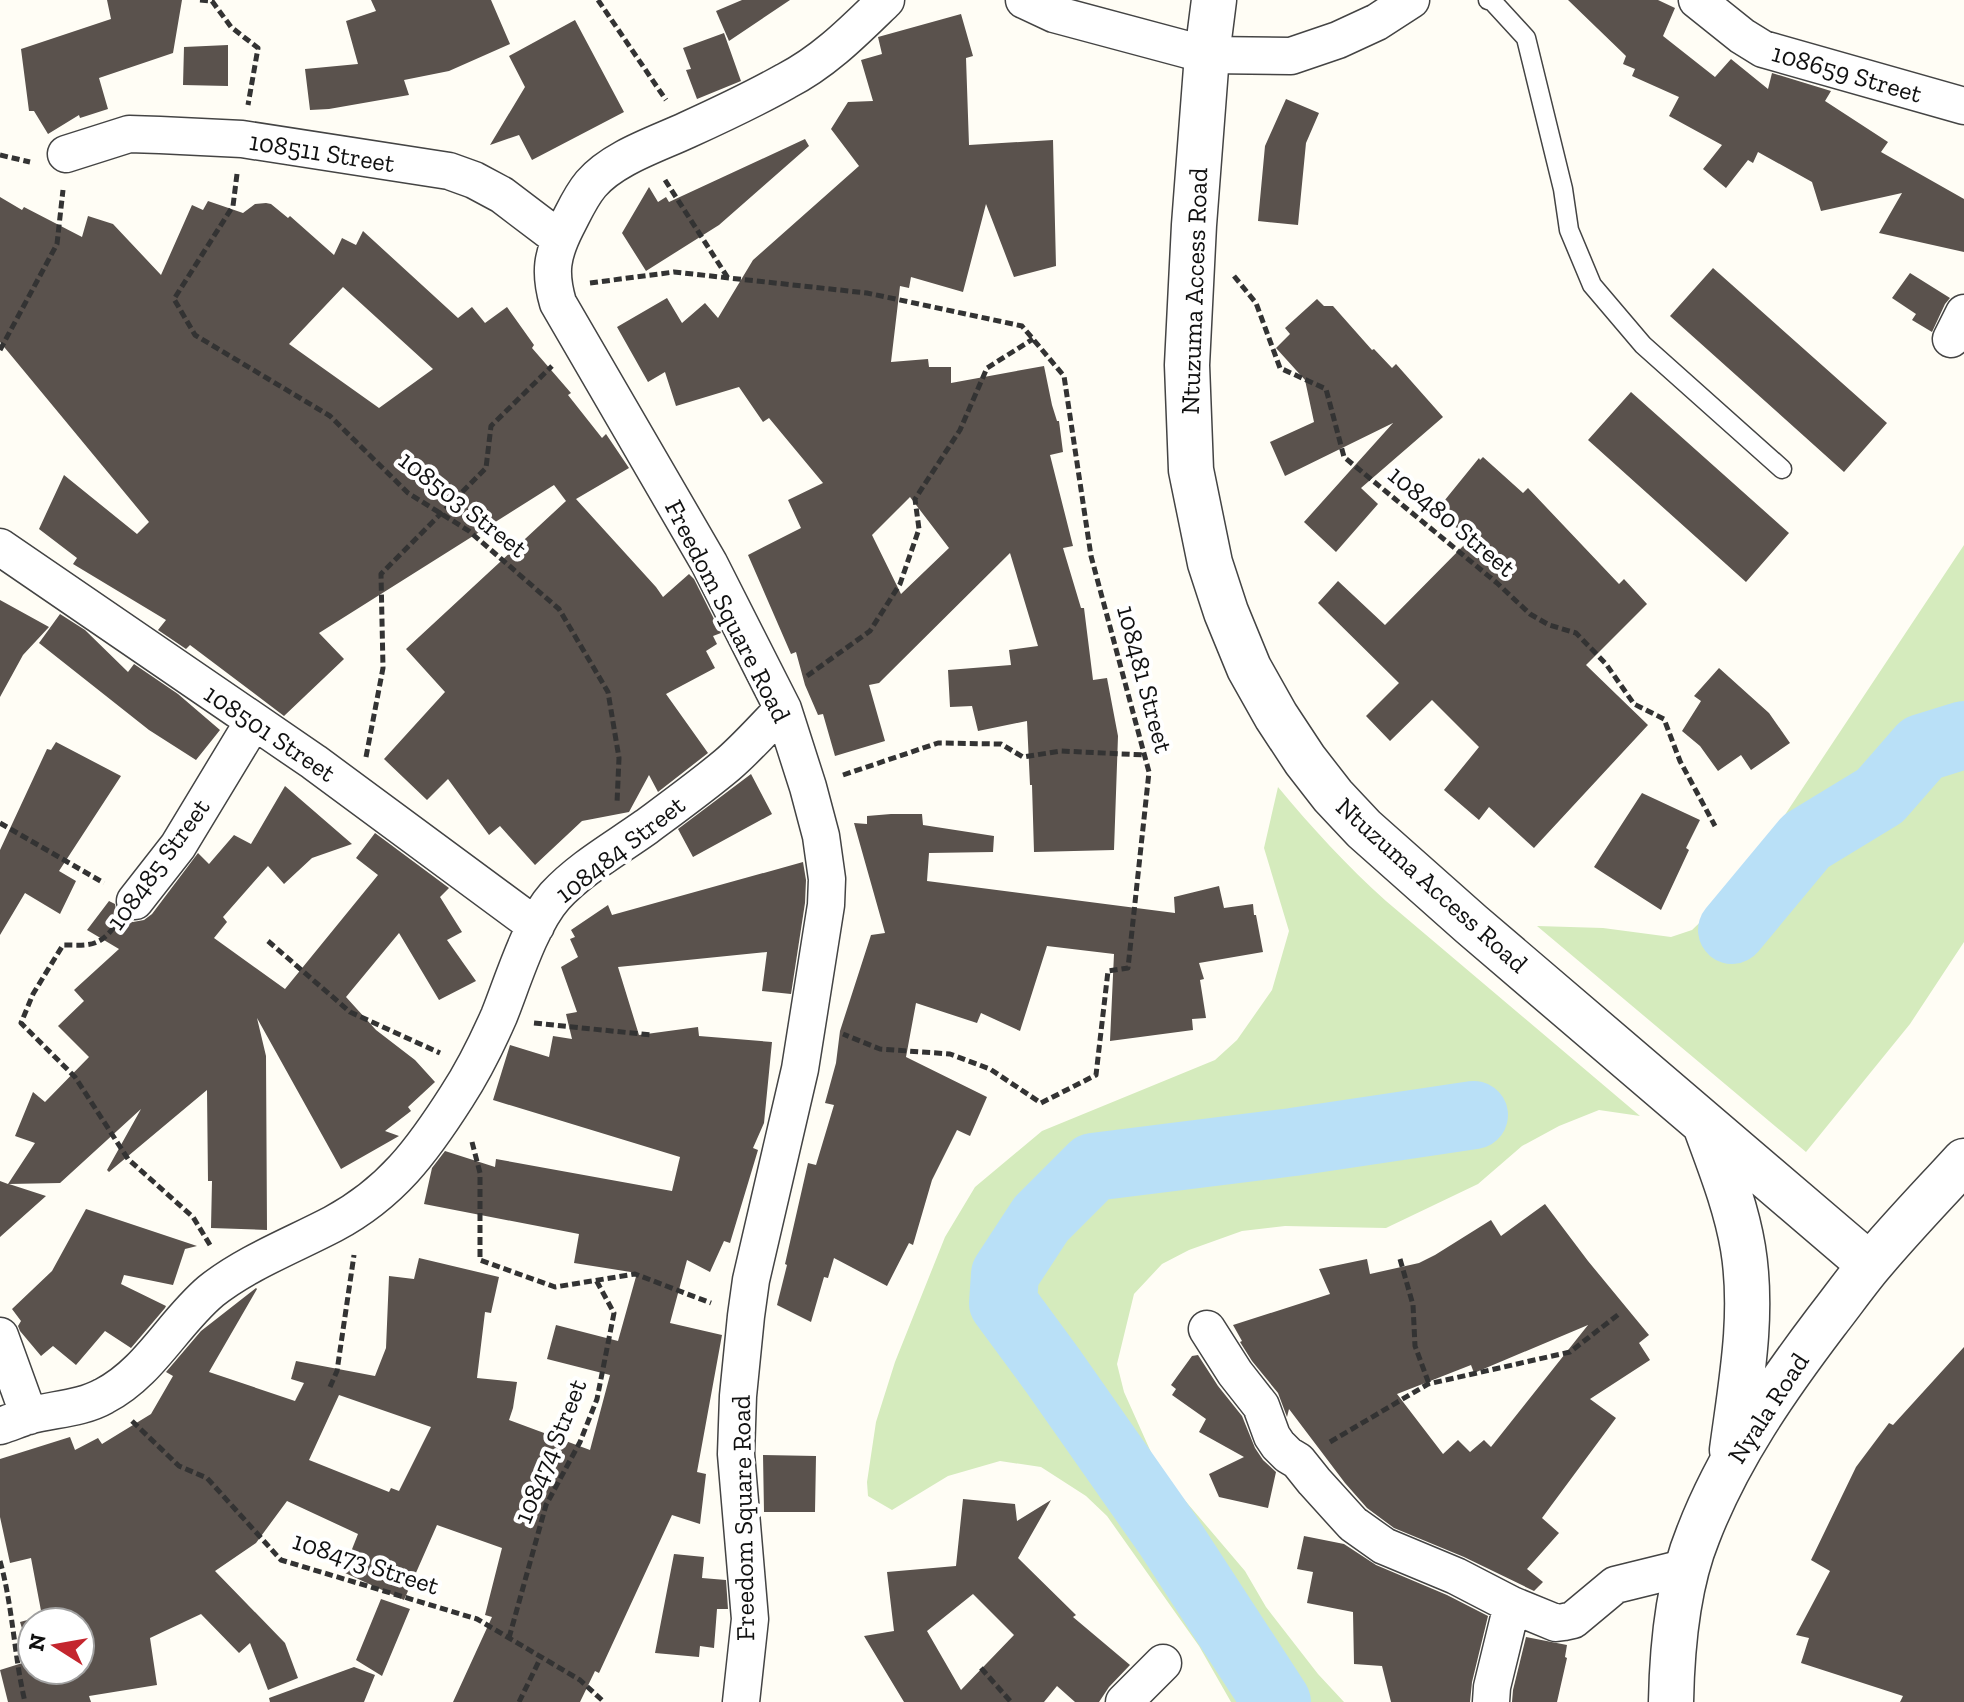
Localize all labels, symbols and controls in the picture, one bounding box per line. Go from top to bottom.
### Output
street label: 108659 Street [1768,36,1926,110]
street label: 108511 Street [247,125,397,179]
street label: Ntuzuma Access Road [1174,167,1214,415]
street label: 108503 Street [392,444,534,564]
street label: 108480 Street [1382,458,1522,584]
street label: Freedom Square Road [658,494,798,728]
street label: 108481 Street [1110,602,1180,757]
street label: 108501 Street [198,677,342,789]
street label: 108484 Street [549,788,691,909]
street label: Ntuzuma Access Road [1329,790,1535,980]
street label: 108485 Street [100,792,217,936]
street label: Nyala Road [1720,1347,1816,1469]
street label: 108474 Street [507,1374,594,1528]
street label: Freedom Square Road [725,1395,761,1641]
street label: 108473 Street [289,1524,444,1602]
north arrow [16,1606,96,1686]
text: N [22,1631,52,1653]

